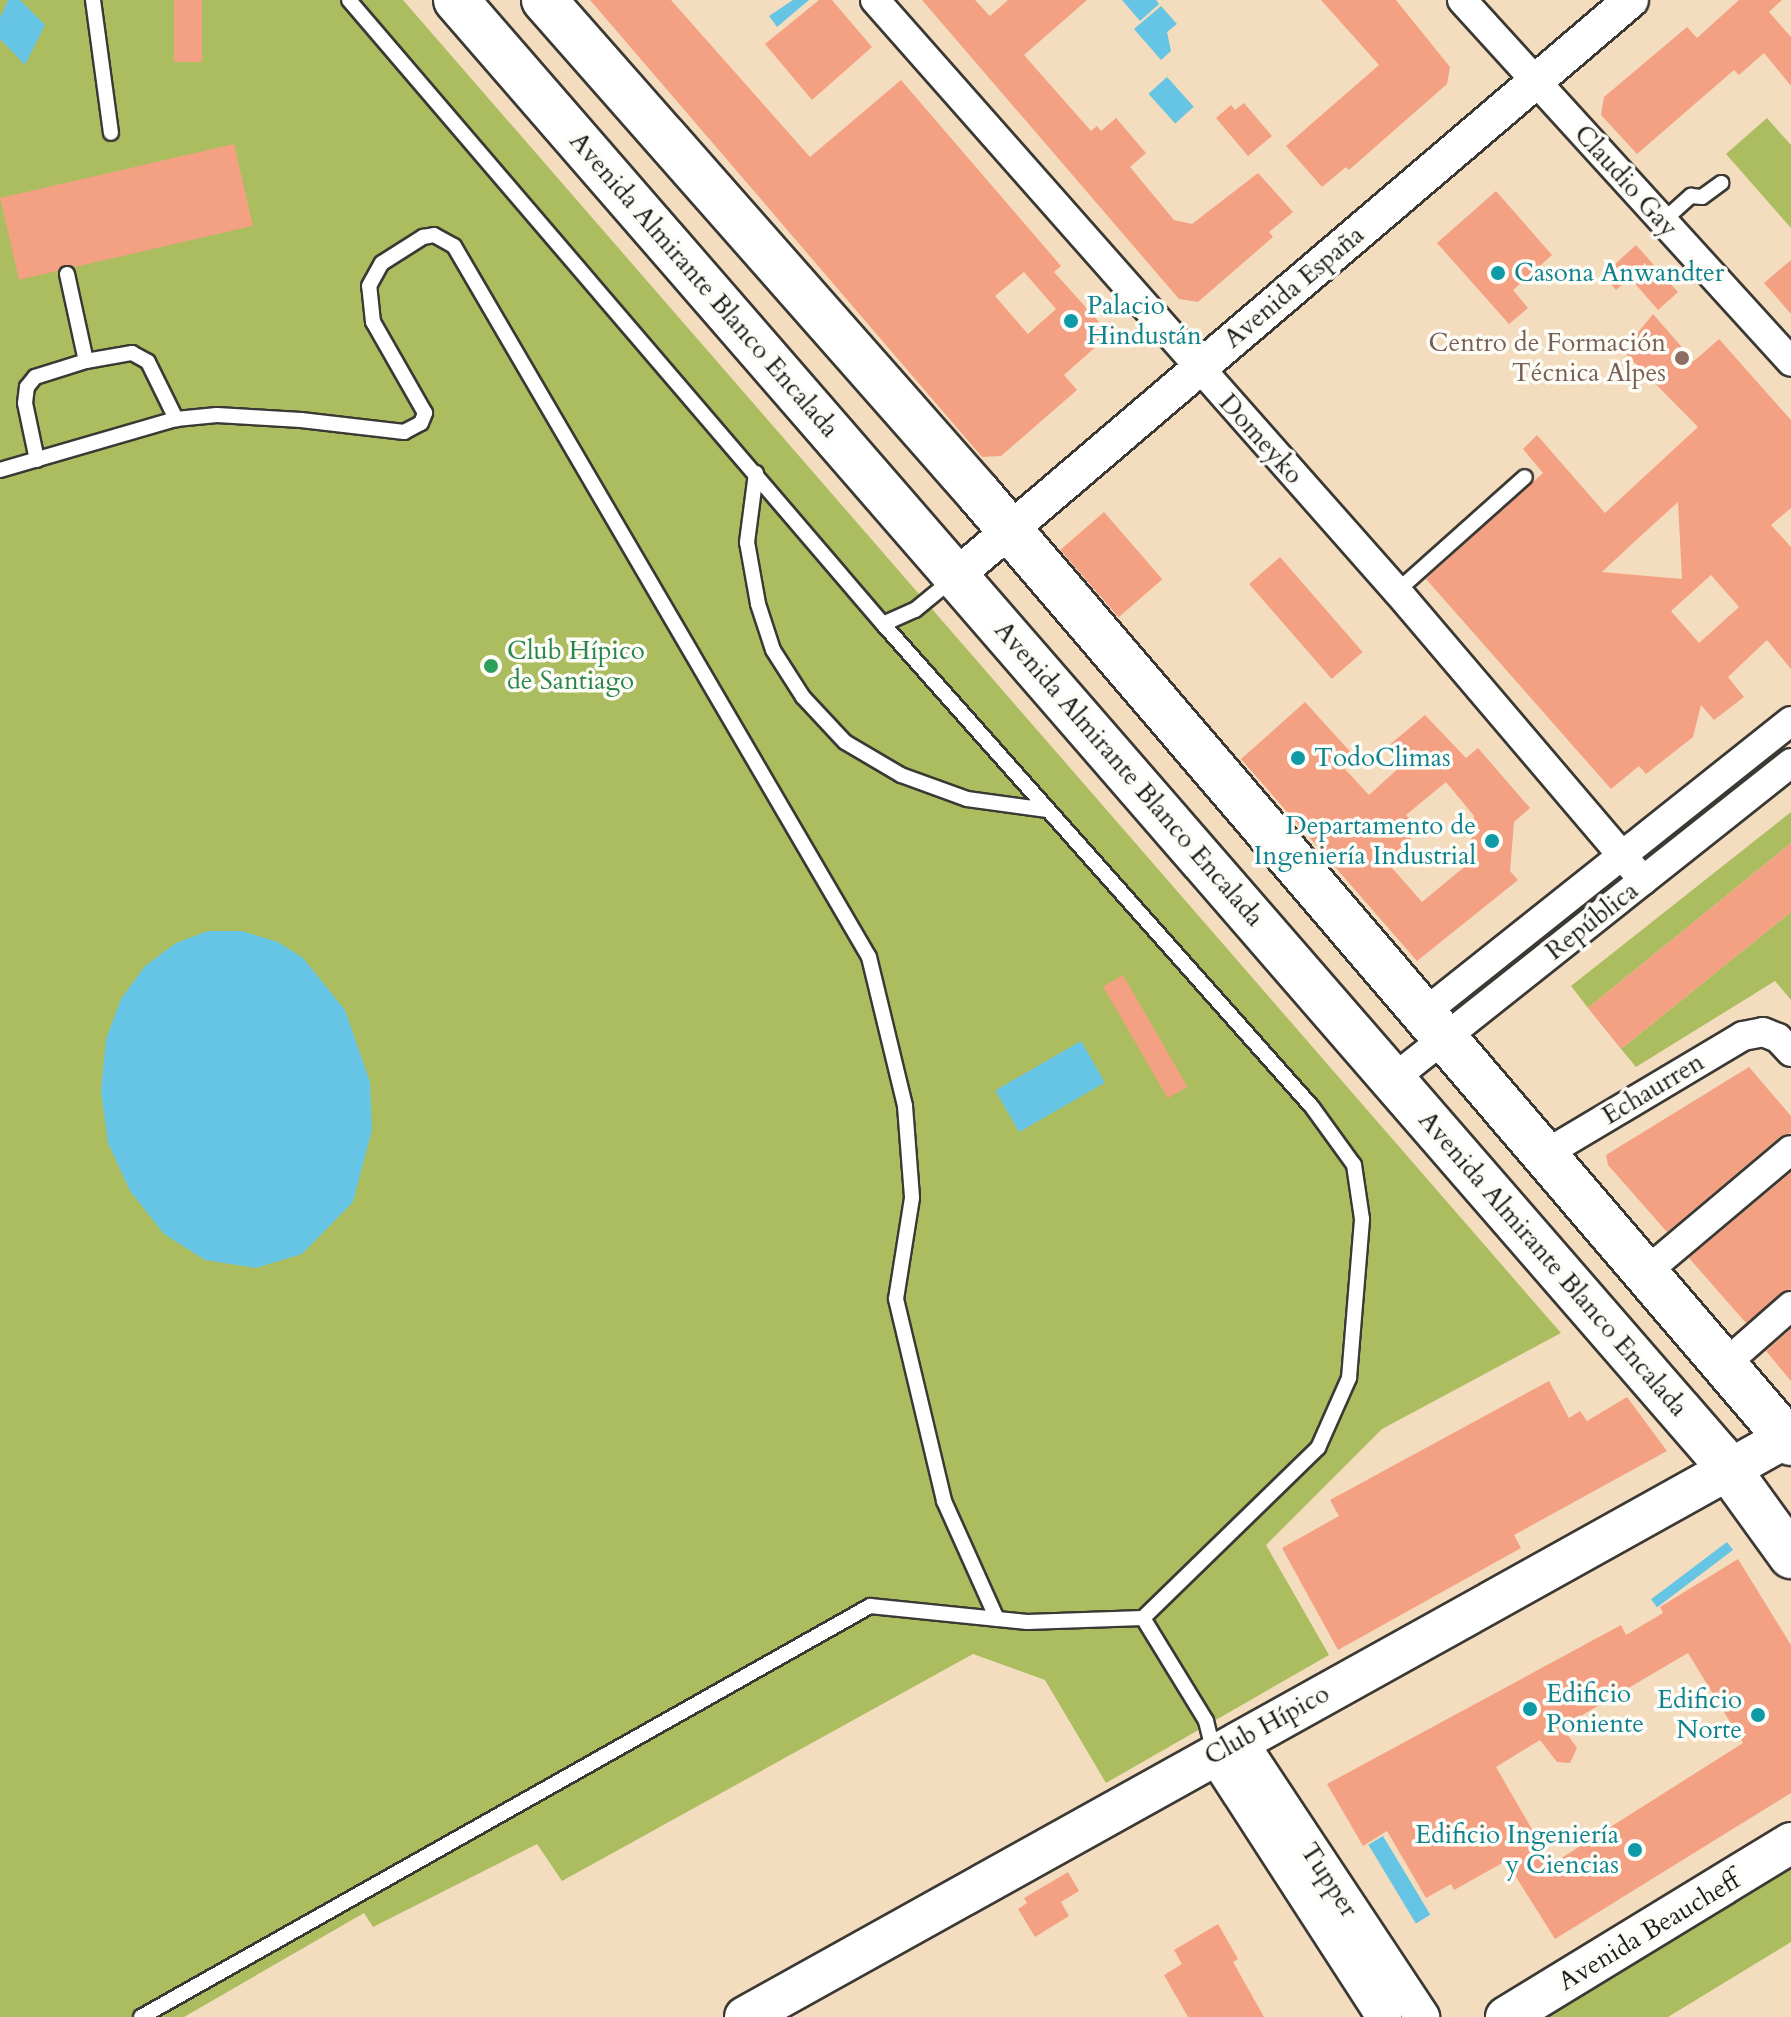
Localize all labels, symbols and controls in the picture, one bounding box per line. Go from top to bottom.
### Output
street label: Claudio Gay [1568,119,1684,243]
street label: Avenida Almirante Blanco Encalada [563,126,845,444]
street label: Avenida España [1218,219,1370,355]
place label: Casona Anwandter [1514,257,1724,289]
marker: Casona Anwandter [1489,264,1507,282]
place label: Palacio Hindustán [1087,290,1202,352]
marker: Palacio Hindustán [1062,312,1080,330]
place label: Centro de Formación Técnica Alpes [1429,327,1666,388]
marker: Centro de Formación Técnica Alpes [1673,349,1691,367]
street label: Domeyko [1212,387,1310,491]
street label: Avenida Almirante Blanco Encalada [988,615,1270,933]
place label: Club Hípico de Santiago [507,635,645,696]
marker: Club Hípico de Santiago [482,657,500,675]
place label: TodoClimas [1314,742,1451,774]
marker: TodoClimas [1289,749,1307,767]
place label: Departamento de Ingeniería Industrial [1254,810,1476,872]
marker: Departamento de Ingeniería Industrial [1483,832,1501,850]
street label: República [1539,875,1645,967]
street label: Echaurren [1596,1046,1710,1132]
street label: Avenida Almirante Blanco Encalada [1412,1105,1694,1423]
street label: Club Hípico [1199,1678,1335,1772]
place label: Edificio Poniente [1546,1678,1644,1740]
place label: Edificio Norte [1657,1684,1742,1746]
marker: Edificio Poniente [1521,1700,1539,1718]
marker: Edificio Norte [1749,1706,1767,1724]
place label: Edificio Ingeniería y Ciencias [1415,1819,1619,1880]
street label: Tupper [1294,1837,1364,1923]
marker: Edificio Ingeniería y Ciencias [1626,1841,1644,1859]
street label: Avenida Beaucheff [1553,1865,1745,1997]

